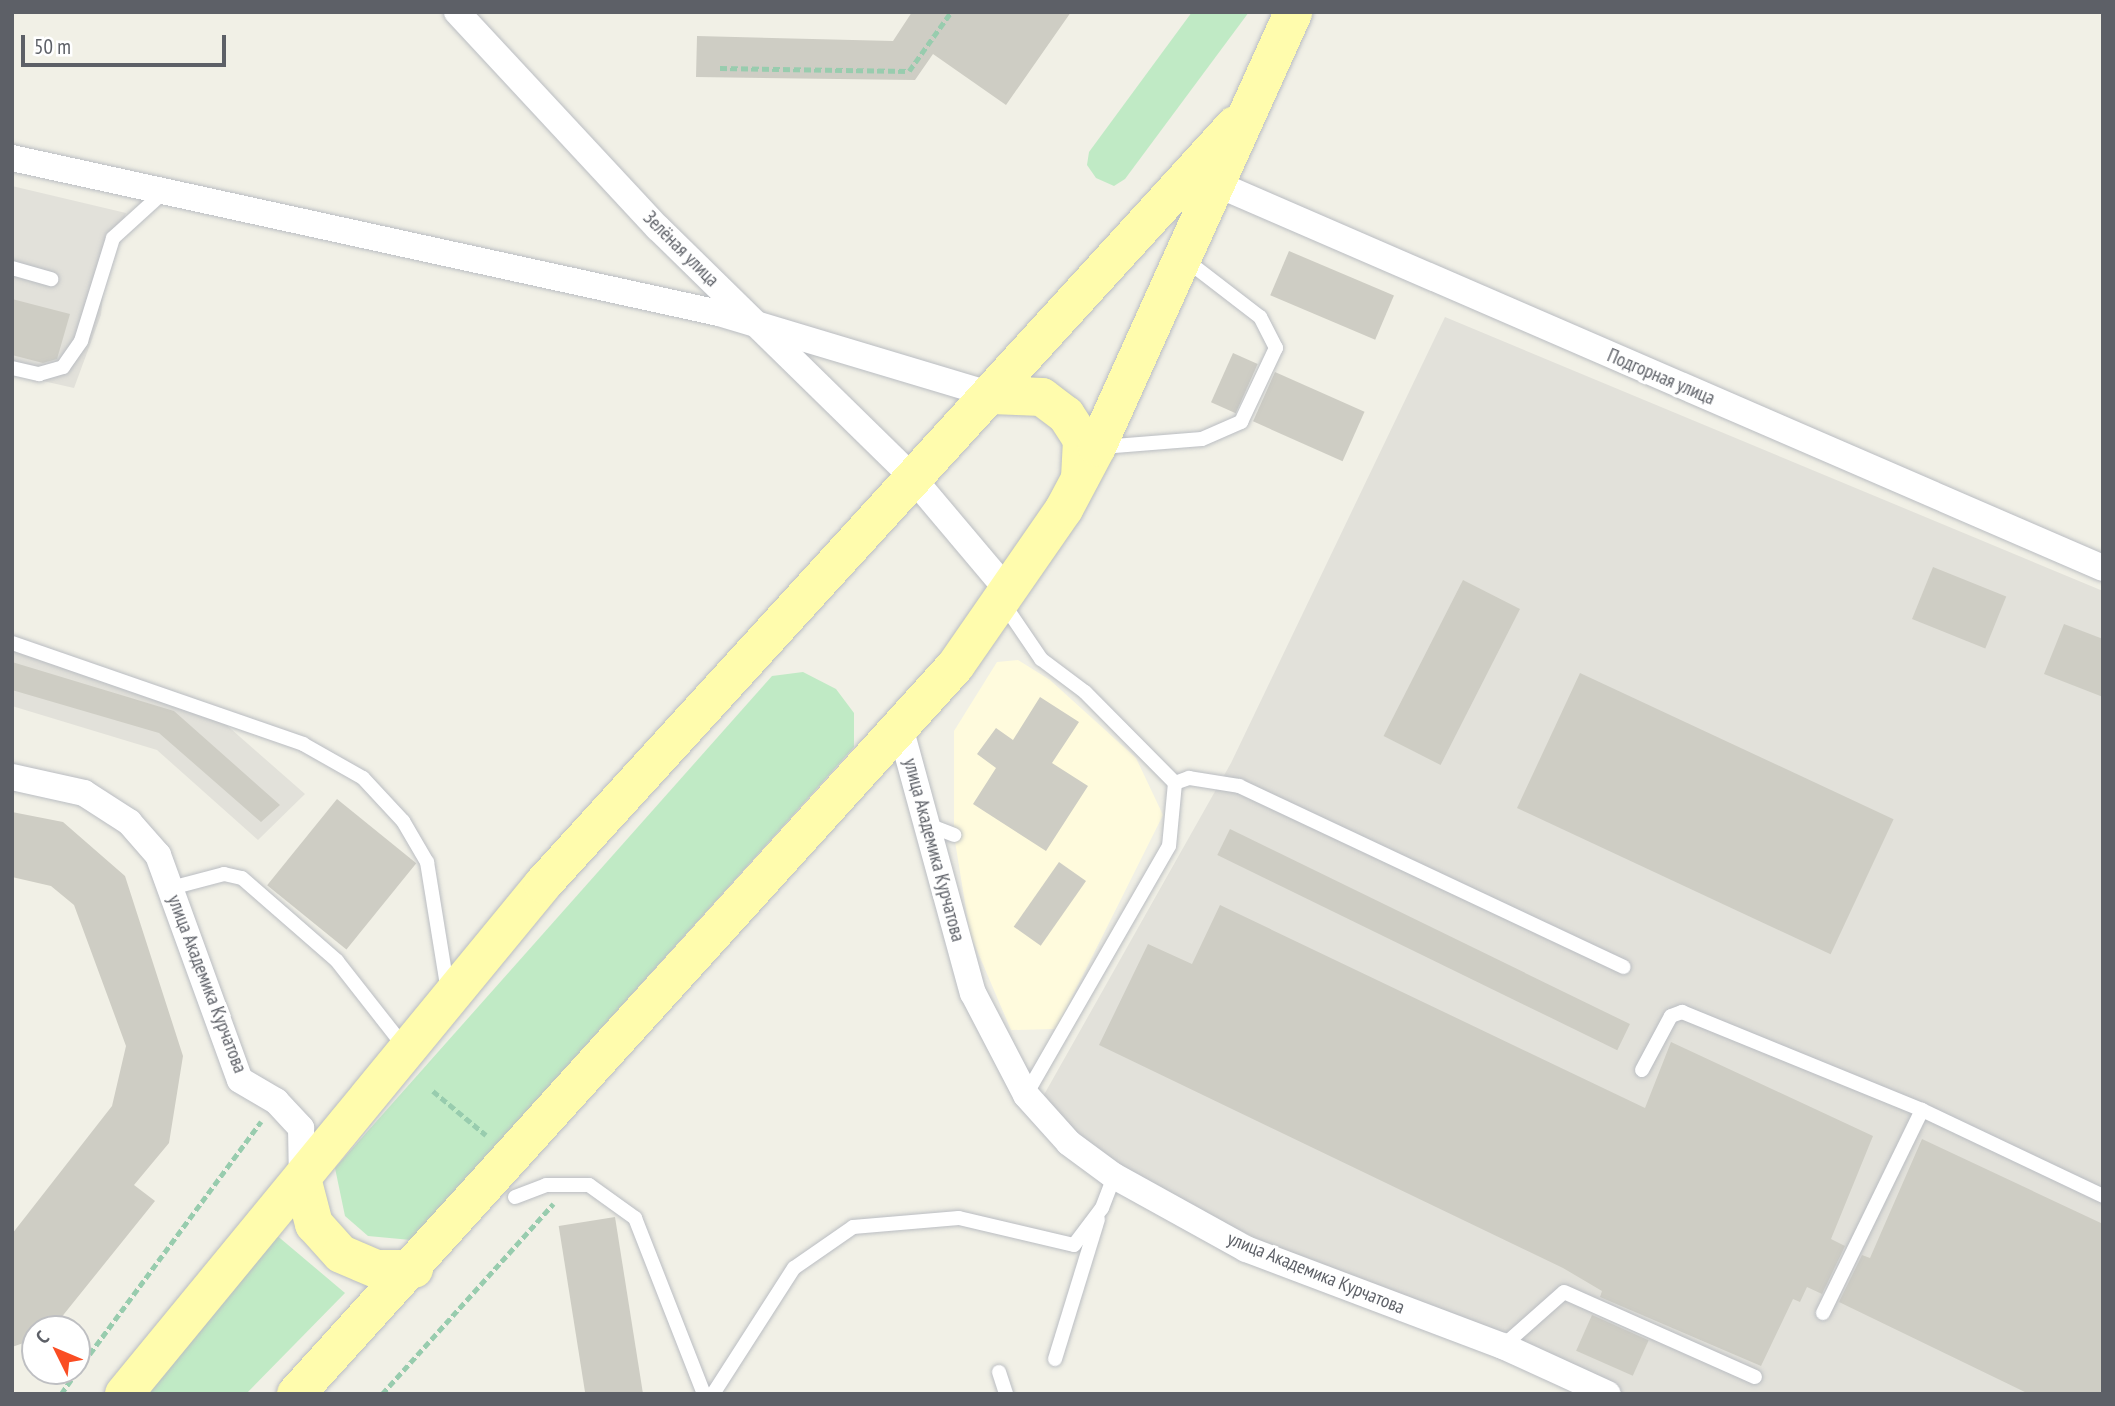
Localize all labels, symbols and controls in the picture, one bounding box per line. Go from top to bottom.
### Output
scale bar [24,21,229,65]
text: 50 m [34,33,71,60]
street label: Зелёная улица [638,206,724,292]
street label: Подгорная улица [1604,344,1718,410]
street label: улица Академика Курчатова [898,756,970,944]
street label: улица Академика Курчатова [162,891,252,1077]
street label: улица Академика Курчатова [1224,1227,1408,1319]
north arrow [21,1315,91,1385]
text: С [30,1326,54,1348]

